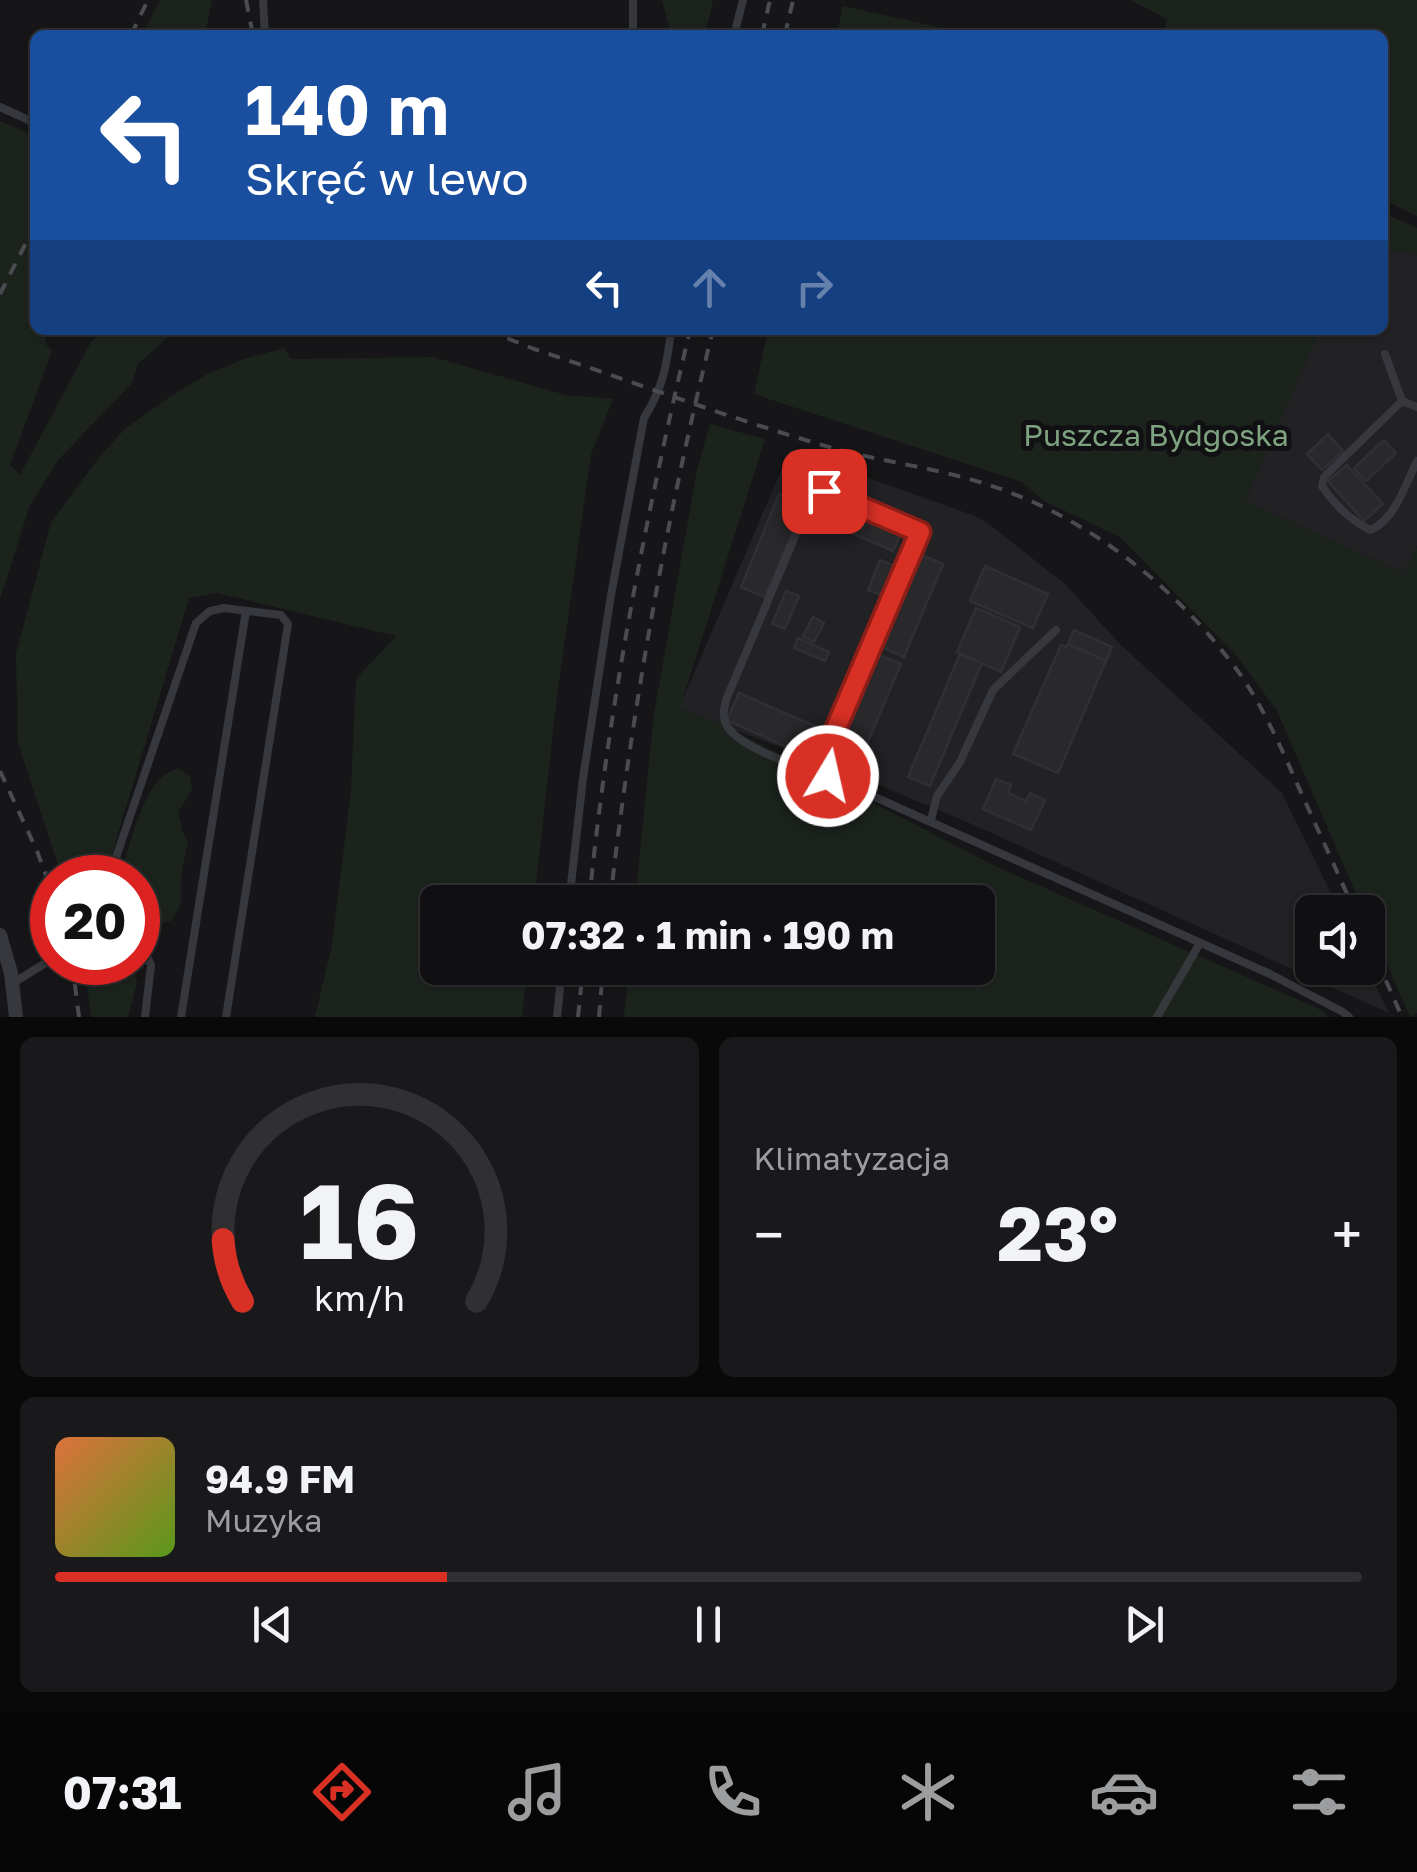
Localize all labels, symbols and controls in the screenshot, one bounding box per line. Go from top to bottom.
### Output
text: 140 m [245,66,449,150]
icon: left [80,70,210,200]
text: Skręć w lewo [245,151,529,205]
icon: left [577,260,632,315]
icon: ahead [682,260,737,315]
icon: right [787,260,842,315]
park label: Puszcza Bydgoska [1023,417,1289,453]
pin [782,449,867,534]
icon: arrive [797,464,852,519]
position arrow [776,724,880,828]
speed limit sign: 20 [30,855,160,985]
map controls [1295,895,1385,985]
button: sound [1295,895,1385,985]
text: 07:32 · 1 min · 190 m [521,912,894,957]
text: Klimatyzacja [754,1139,950,1177]
text: 16 [299,1157,419,1282]
text: 23° [997,1187,1118,1278]
text: − [754,1201,784,1267]
text: + [1332,1201,1362,1267]
text: km/h [314,1276,405,1319]
text: 94.9 FM [205,1456,355,1501]
text: Muzyka [205,1501,322,1539]
icon: previous [245,1597,300,1652]
icon: pause [681,1597,736,1652]
icon: next [1117,1597,1172,1652]
icon: directions [307,1757,377,1827]
icon: music [502,1757,572,1827]
icon: phone [698,1757,768,1827]
icon: climate [893,1757,963,1827]
icon: car [1089,1757,1159,1827]
icon: filters [1284,1757,1354,1827]
text: 07:31 [63,1765,182,1819]

